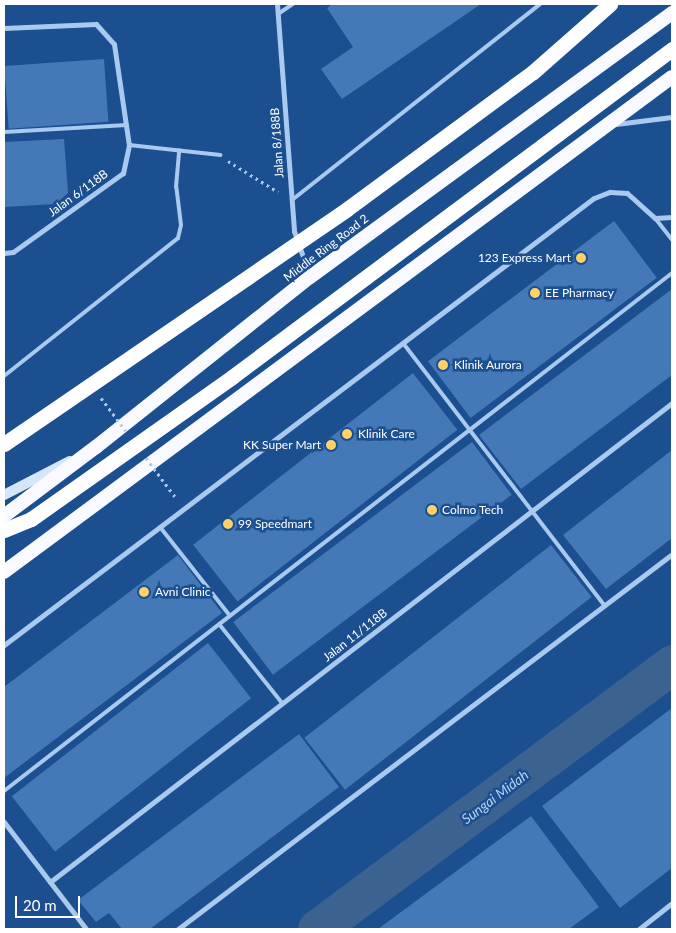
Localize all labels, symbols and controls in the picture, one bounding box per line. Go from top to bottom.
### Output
street label: Jalan 8/188B [267,107,287,179]
street label: Jalan 6/118B [45,166,111,220]
street label: Middle Ring Road 2 [281,211,371,285]
place label: 123 Express Mart [478,251,571,265]
marker: 123 Express Mart [575,252,587,264]
place label: EE Pharmacy [545,286,614,300]
marker: EE Pharmacy [529,287,541,299]
marker: Klinik Aurora [436,358,450,372]
place label: Klinik Aurora [454,358,522,372]
marker: Klinik Care [340,427,354,441]
place label: Klinik Care [358,427,415,441]
place label: KK Super Mart [243,438,321,452]
marker: KK Super Mart [325,439,337,451]
place label: Colmo Tech [442,503,504,517]
marker: Colmo Tech [426,504,438,516]
place label: 99 Speedmart [238,517,312,531]
marker: 99 Speedmart [222,518,234,530]
marker: Avni Clinic [137,585,151,599]
place label: Avni Clinic [155,585,211,599]
street label: Jalan 11/118B [320,606,390,664]
water label: Sungai Midah [458,766,532,828]
scale bar [18,886,82,918]
text: 20 m [23,896,57,914]

